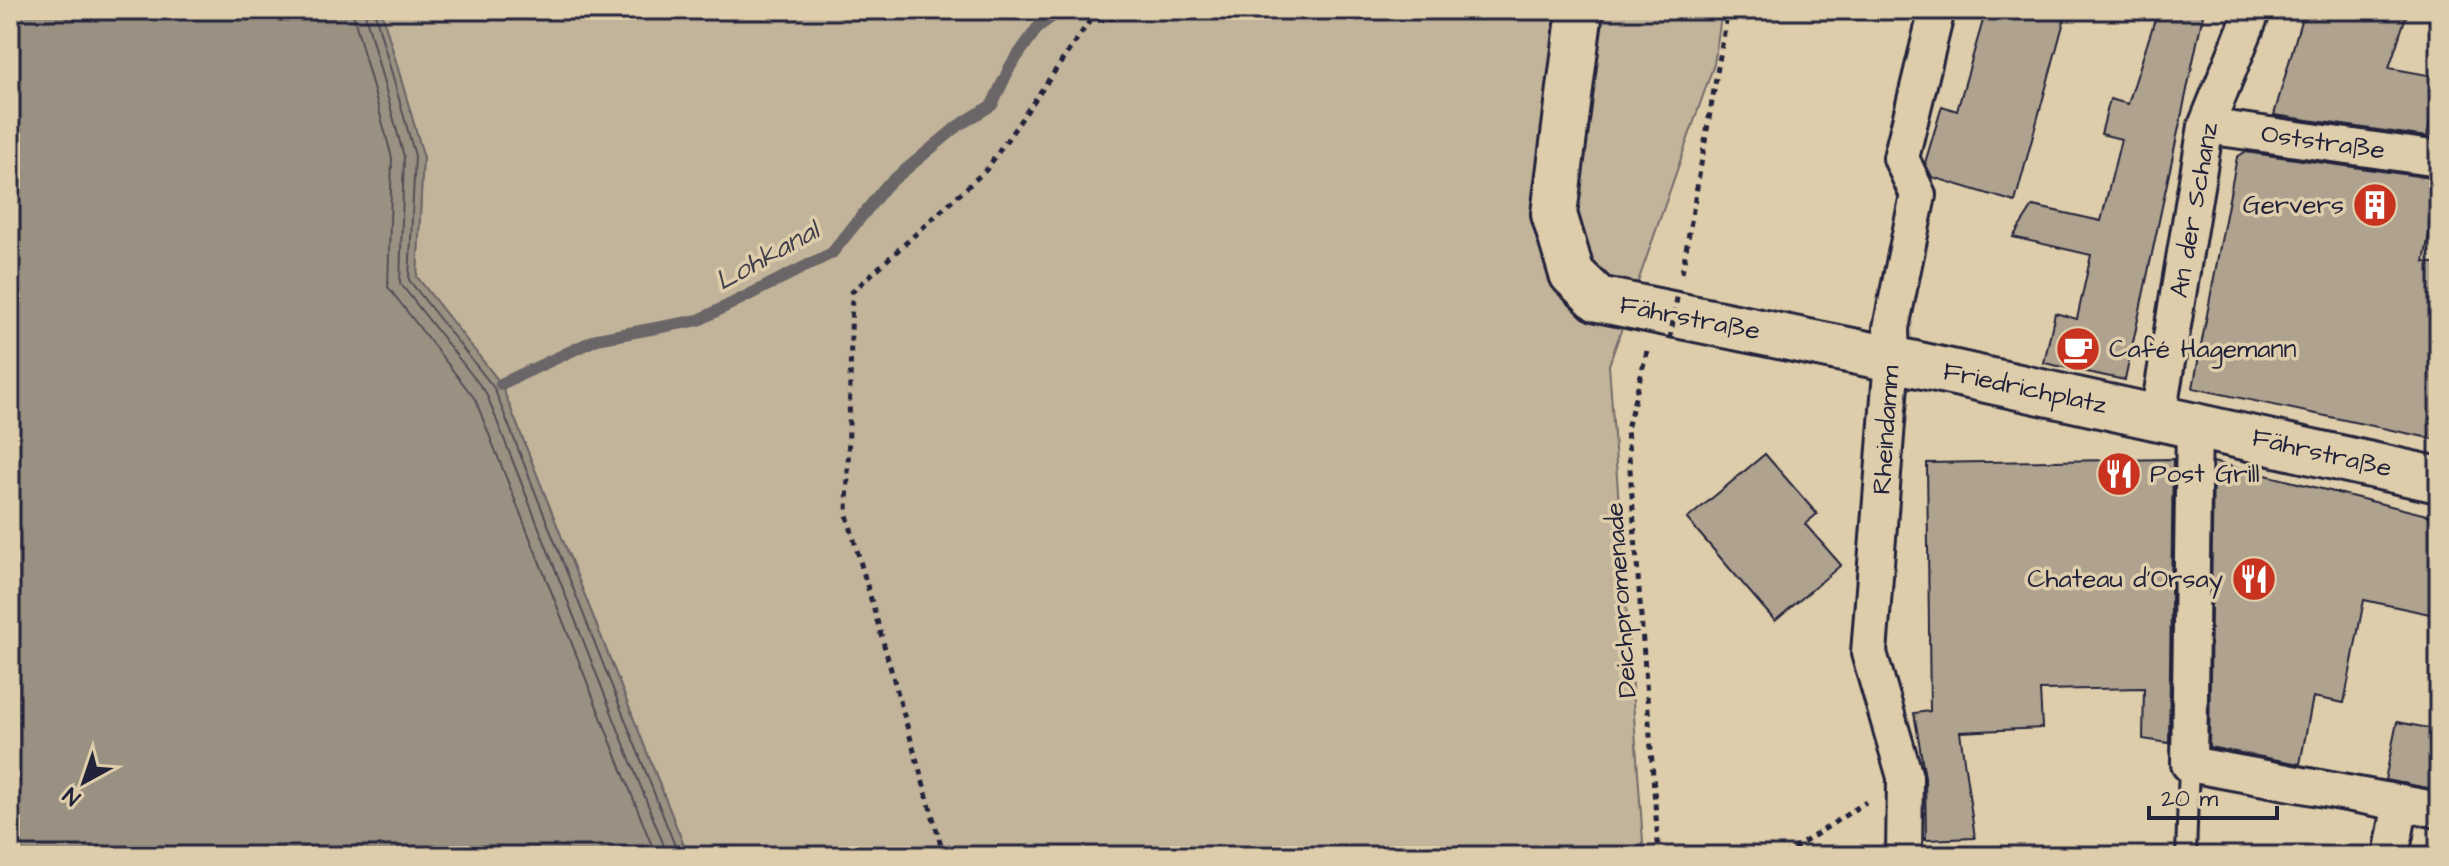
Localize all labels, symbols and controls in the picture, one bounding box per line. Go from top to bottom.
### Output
street label: Oststraße [2259,115,2387,169]
street label: An der Schanz [2161,119,2227,300]
building icon: Gervers [2351,181,2399,229]
place label: Gervers [2243,187,2344,223]
water label: Lohkanal [708,210,829,300]
street label: Fährstraße [1617,287,1763,349]
cafe icon: Café Hagemann [2054,325,2102,373]
place label: Café Hagemann [2109,331,2296,369]
street label: Friedrichplatz [1940,353,2110,423]
street label: Rheindamm [1864,363,1909,496]
street label: Fährstraße [2249,419,2395,487]
restaurant icon: Post Grill [2095,450,2143,498]
place label: Post Grill [2150,456,2260,492]
street label: Deichpromenade [1596,501,1646,699]
restaurant icon: Chateau d'Orsay [2230,555,2278,603]
place label: Chateau d'Orsay [2027,561,2223,599]
north arrow [44,742,124,822]
scale bar [2149,770,2277,820]
text: N [57,780,87,812]
text: 20 m [2161,782,2218,816]

